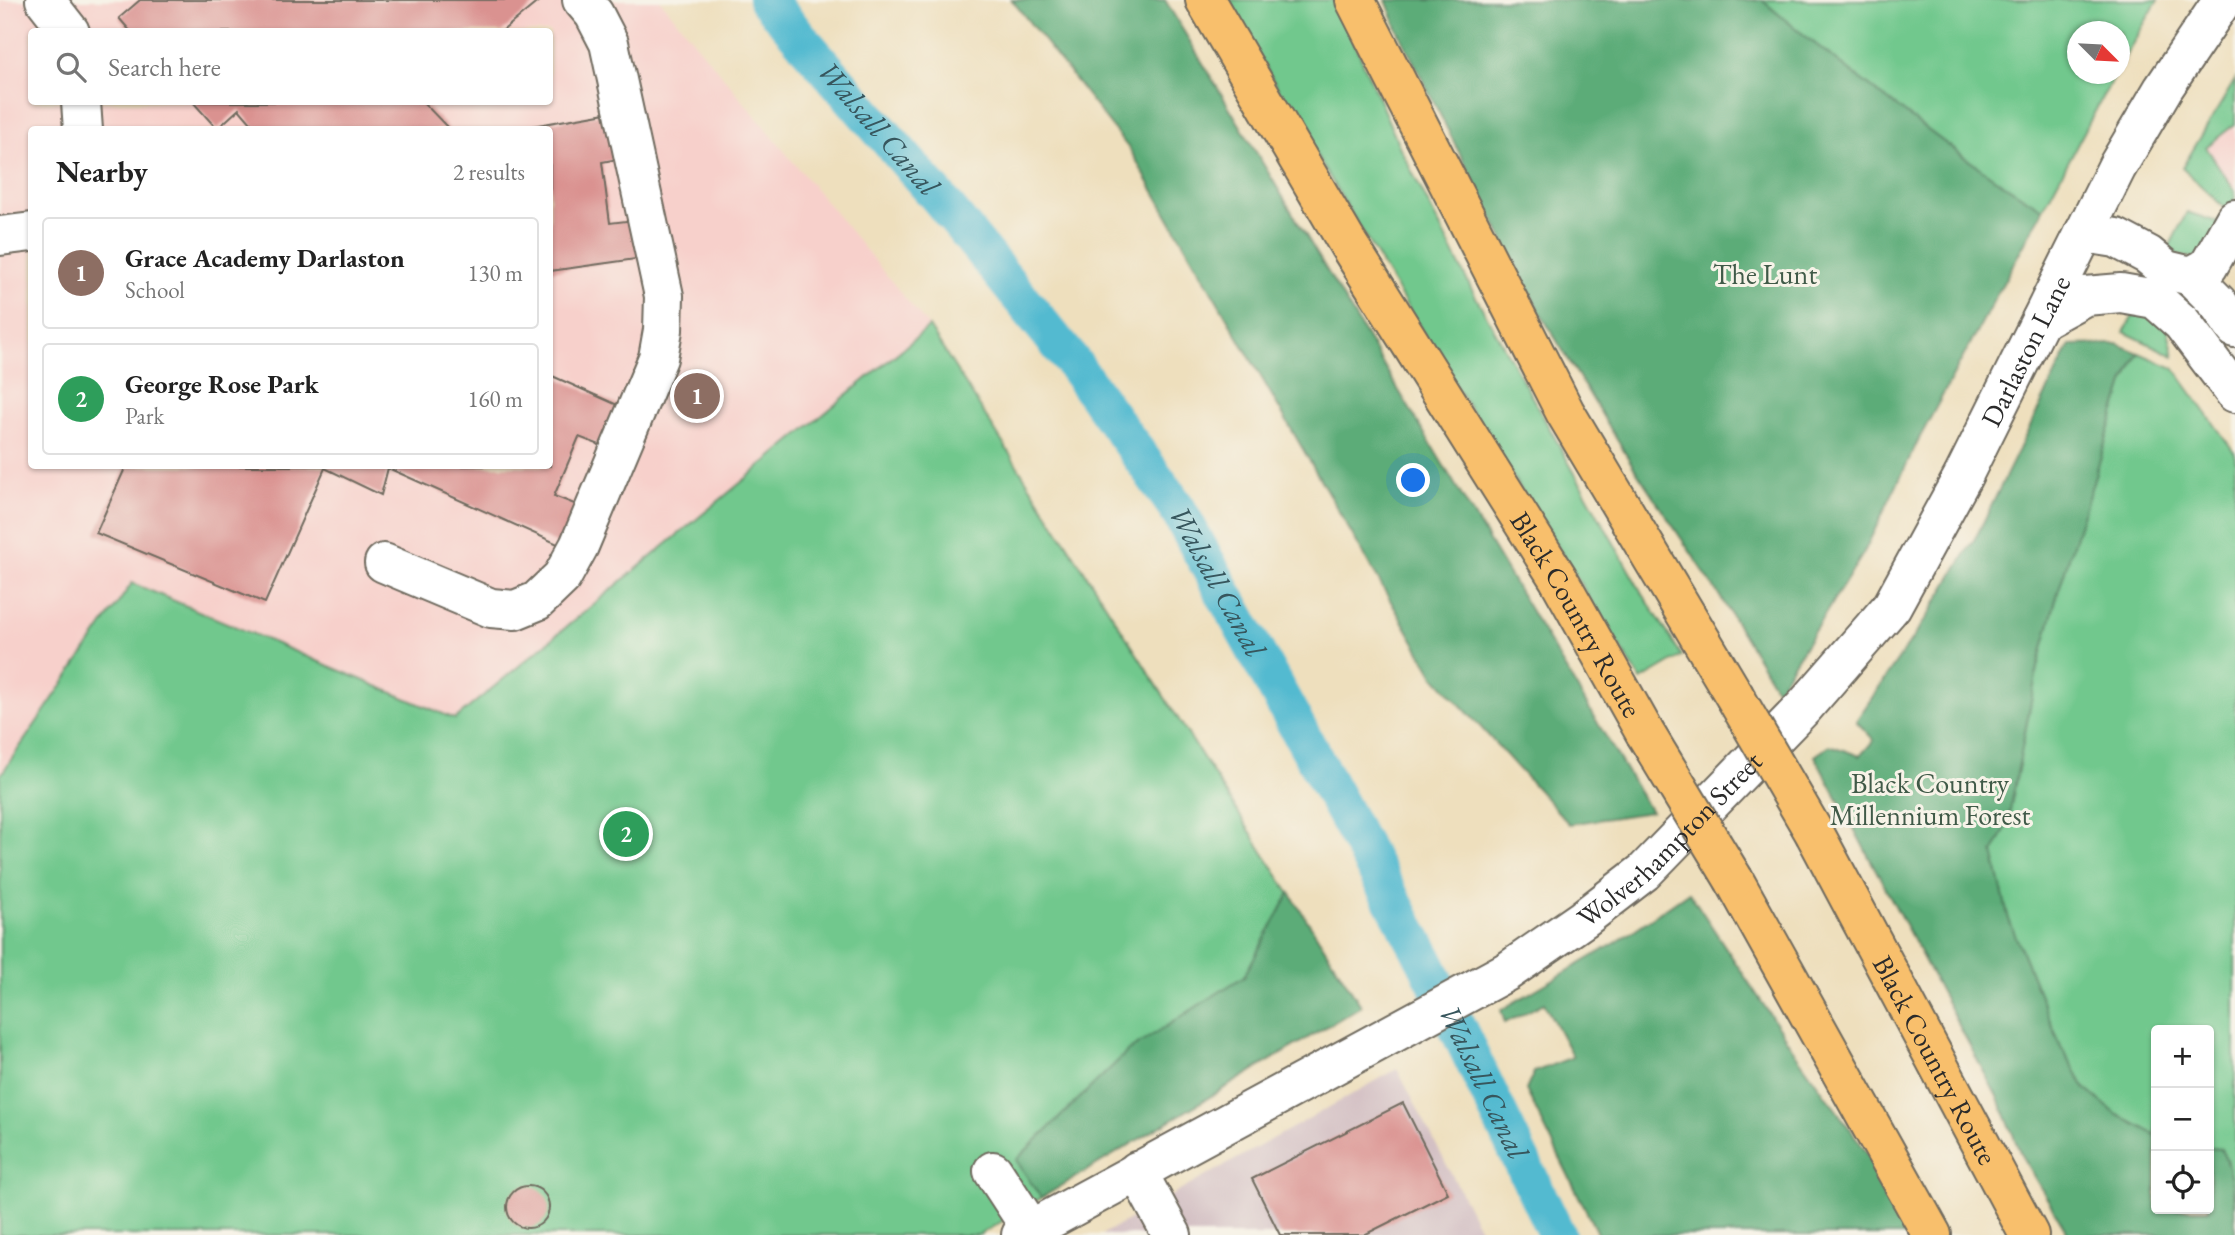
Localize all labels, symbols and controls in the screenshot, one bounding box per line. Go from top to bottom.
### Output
north arrow [2067,21,2130,84]
search box [28,28,553,105]
icon: search [52,48,90,86]
text: Search here [108,50,221,84]
water label: Walsall Canal [809,52,949,205]
text: Nearby [56,152,148,191]
text: 2 results [453,157,525,187]
text: Grace Academy Darlaston [125,241,405,275]
park label: The Lunt [1713,256,1817,292]
text: 1 [75,258,87,288]
text: 130 m [467,258,523,288]
street label: Darlaston Lane [1972,269,2078,433]
text: School [125,275,185,305]
text: George Rose Park [125,367,319,401]
pin: 1 [674,370,720,422]
text: 2 [75,384,87,414]
text: 160 m [467,384,523,414]
text: Park [125,401,164,431]
your location [1396,463,1430,497]
water label: Walsall Canal [1160,498,1276,665]
street label: Black Country Route [1503,505,1650,724]
street label: Wolverhampton Street [1570,743,1770,935]
park label: Black Country Millennium Forest [1830,765,2030,833]
pin: 2 [603,808,649,860]
street label: Black Country Route [1865,949,2006,1171]
water label: Walsall Canal [1430,998,1538,1167]
map controls [2151,1025,2214,1214]
button: + [2151,1025,2214,1088]
button: − [2151,1088,2214,1151]
button: locate [2151,1151,2214,1214]

